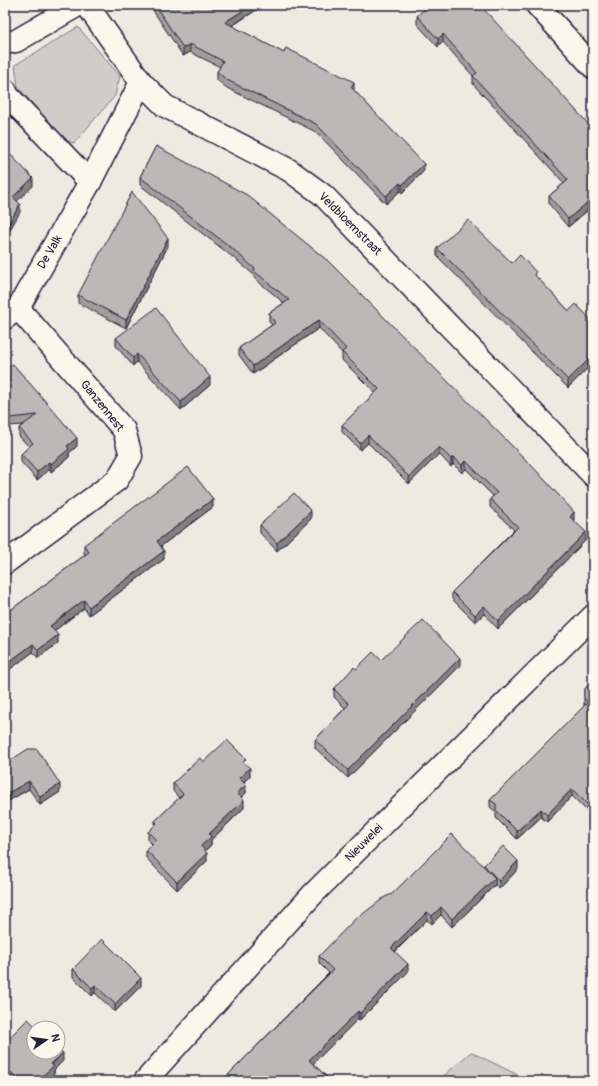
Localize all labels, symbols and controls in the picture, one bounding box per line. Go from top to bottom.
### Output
street label: Veldbloemstraat [315,189,385,259]
street label: De Valk [34,232,66,272]
street label: Ganzennest [77,377,127,435]
street label: Nieuwelei [342,821,386,865]
north arrow [26,1020,66,1060]
text: N [48,1033,63,1043]

